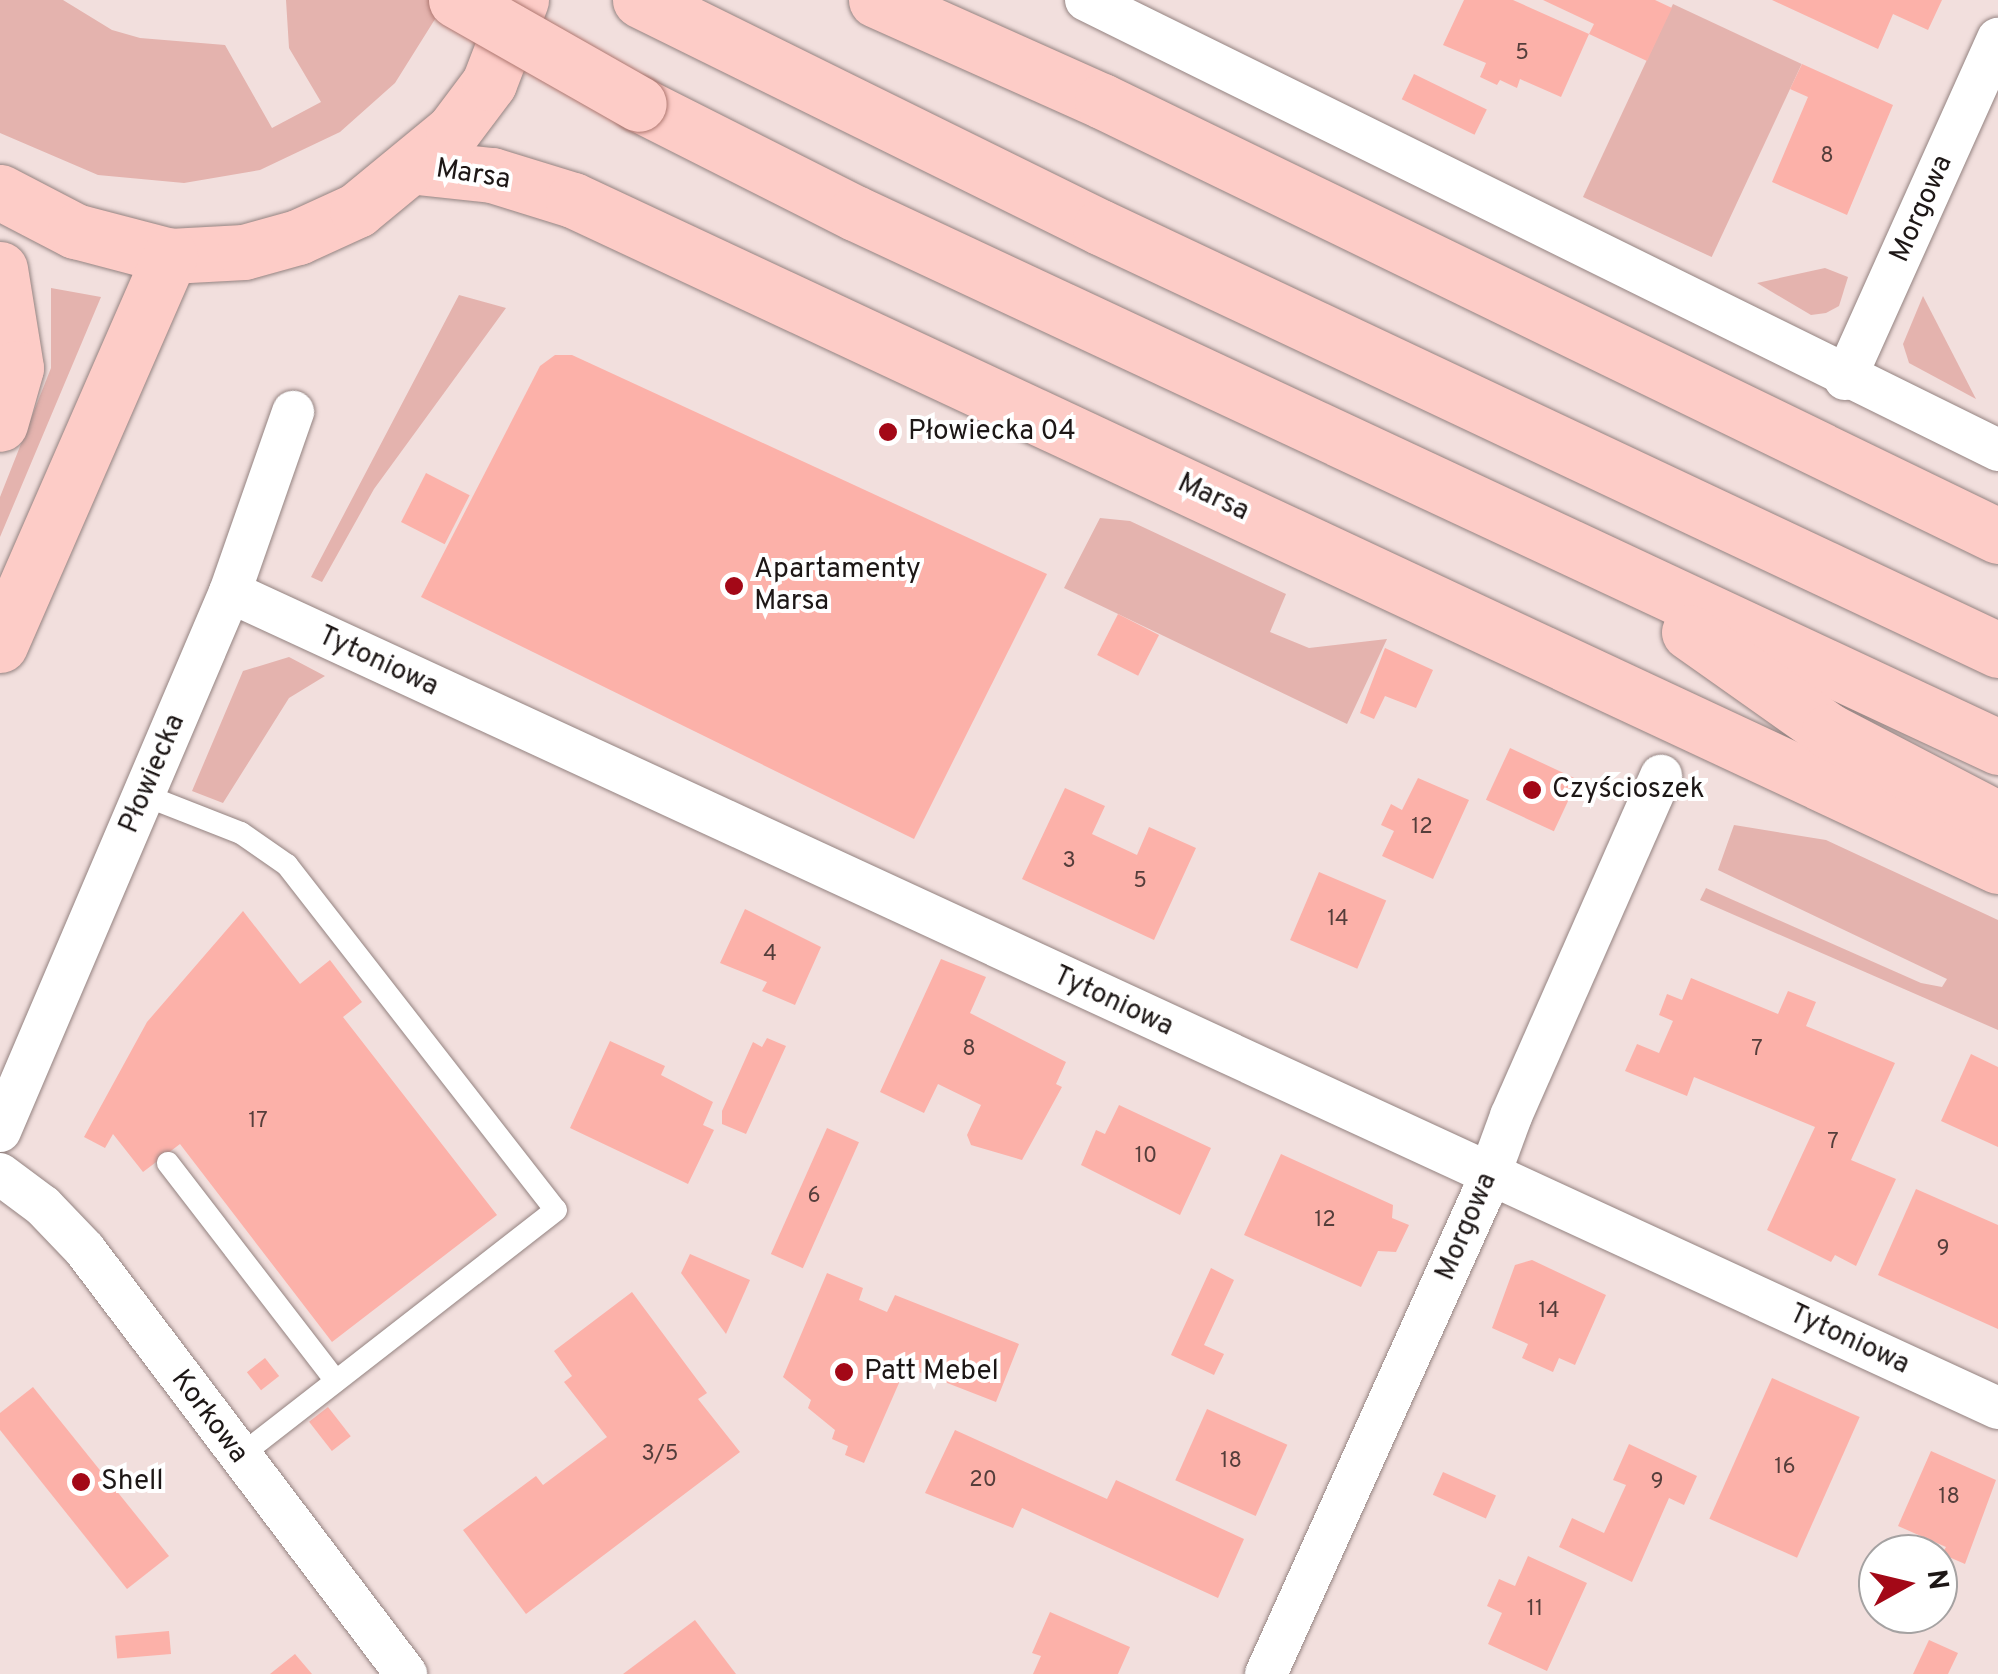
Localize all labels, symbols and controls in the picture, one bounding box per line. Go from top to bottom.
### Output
house number: 5 [1515,41,1529,67]
house number: 8 [1820,144,1834,170]
street label: Morgowa [1884,150,1960,268]
street label: Marsa [433,153,513,197]
place label: Płowiecka 04 [908,415,1076,449]
marker: Płowiecka 04 [877,421,899,443]
street label: Marsa [1172,467,1254,529]
place label: Apartamenty Marsa [754,553,921,619]
marker: Apartamenty Marsa [723,575,745,597]
street label: Tytoniowa [313,620,443,704]
street label: Płowiecka [113,709,193,839]
place label: Czyścioszek [1552,773,1705,807]
marker: Czyścioszek [1521,779,1543,801]
house number: 12 [1411,815,1433,841]
house number: 3 [1062,849,1076,875]
house number: 5 [1133,869,1147,895]
house number: 14 [1327,907,1349,933]
house number: 4 [763,942,777,968]
street label: Tytoniowa [1048,960,1178,1044]
house number: 8 [962,1037,976,1063]
house number: 7 [1751,1037,1763,1063]
house number: 17 [248,1109,268,1135]
house number: 7 [1827,1130,1839,1156]
house number: 10 [1135,1144,1157,1170]
street label: Morgowa [1429,1168,1505,1286]
house number: 6 [807,1184,821,1210]
house number: 12 [1314,1208,1336,1234]
house number: 9 [1936,1237,1950,1263]
street label: Tytoniowa [1784,1298,1914,1382]
house number: 14 [1538,1299,1560,1325]
place label: Patt Mebel [864,1355,999,1389]
marker: Patt Mebel [833,1361,855,1383]
street label: Korkowa [163,1364,255,1470]
house number: 3/5 [641,1442,679,1468]
house number: 18 [1220,1449,1242,1475]
house number: 16 [1774,1455,1796,1481]
place label: Shell [101,1465,164,1499]
house number: 20 [969,1468,997,1494]
house number: 9 [1650,1470,1664,1496]
marker: Shell [70,1471,92,1493]
house number: 18 [1938,1485,1960,1511]
north arrow [1858,1534,1958,1634]
text: N [1917,1568,1955,1593]
house number: 11 [1527,1597,1543,1623]

